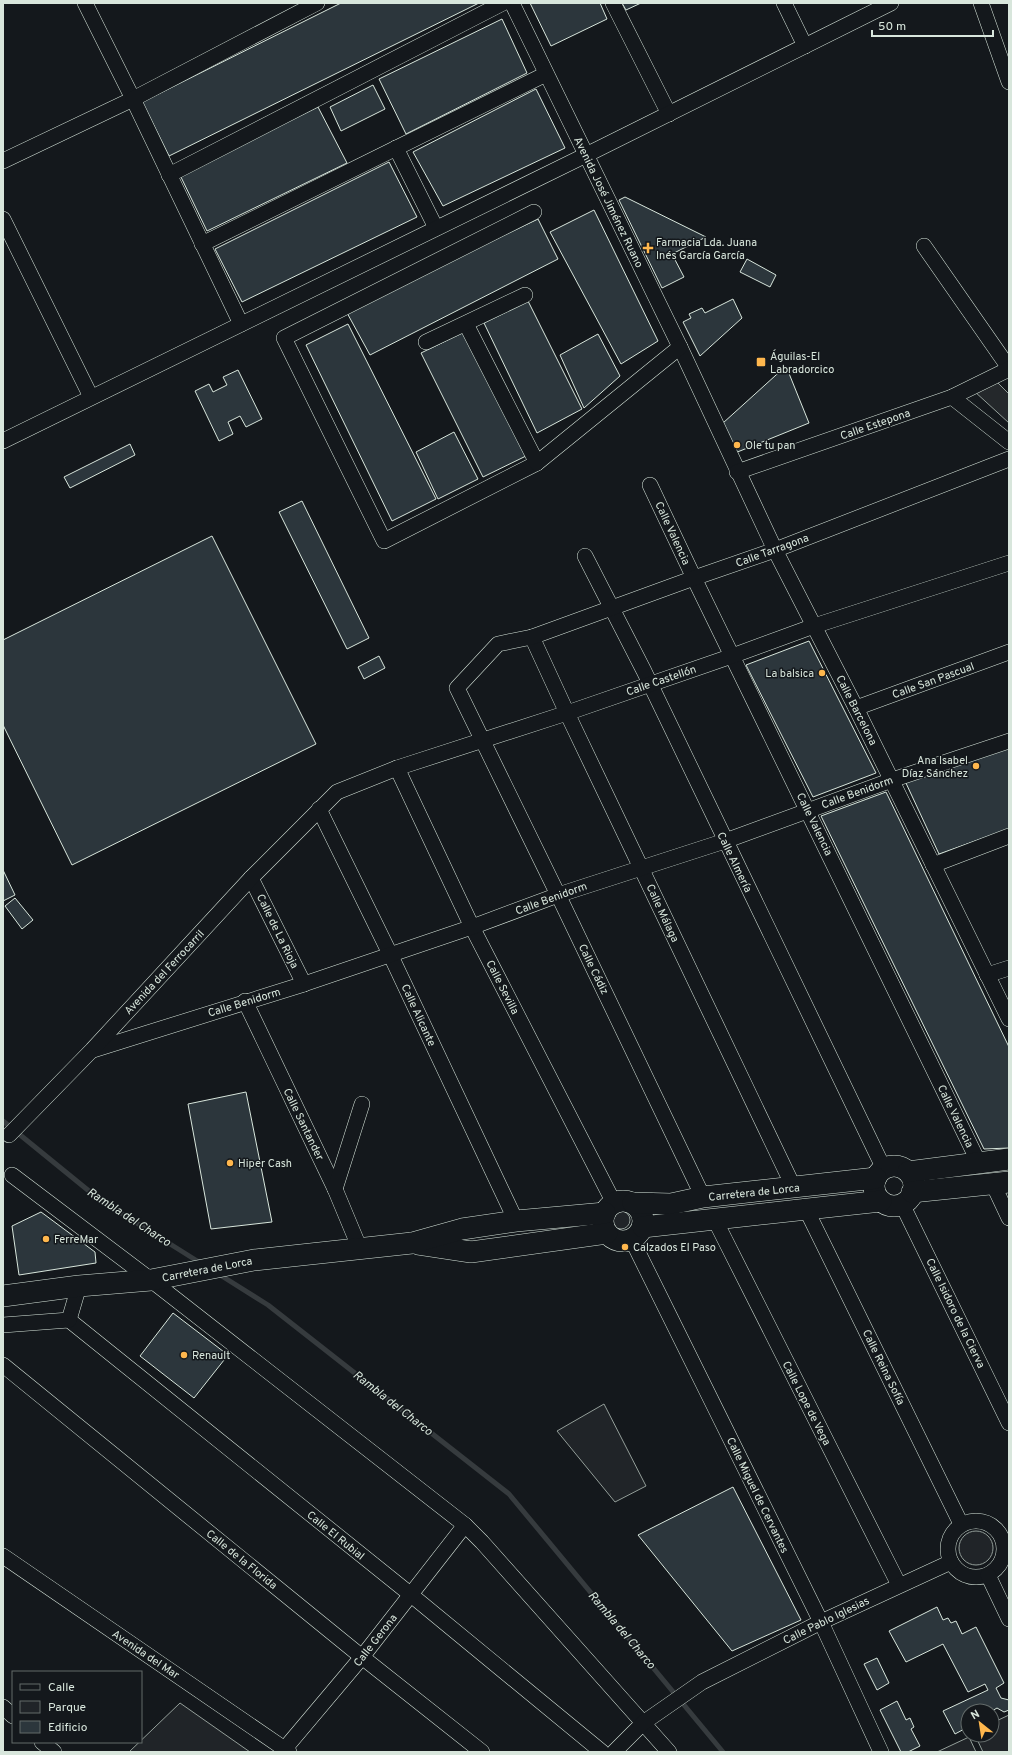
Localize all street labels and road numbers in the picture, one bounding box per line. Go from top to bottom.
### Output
street label: Avenida José Jiménez Ruano [570,135,646,270]
street label: Calle Estepona [838,406,912,443]
street label: Calle Valencia [651,500,693,568]
street label: Calle Tarragona [734,531,811,571]
street label: Calle San Pascual [890,660,976,702]
street label: Calle Castellón [624,662,698,699]
street label: Calle Barcelona [832,673,880,748]
street label: Calle Benidorm [820,773,895,812]
street label: Calle Valencia [793,791,835,858]
street label: Calle Almería [713,830,755,895]
street label: Calle Benidorm [514,879,589,918]
street label: Calle Málaga [642,882,682,945]
street label: Calle de La Rioja [253,892,301,971]
street label: Avenida del Ferrocarril [122,927,208,1018]
street label: Calle Cádiz [575,942,611,997]
street label: Calle Sevilla [482,958,522,1017]
street label: Calle Alicante [398,982,439,1049]
street label: Calle Benidorm [206,985,282,1021]
street label: Calle Valencia [934,1083,976,1150]
street label: Calle Santander [280,1086,327,1163]
street label: Carretera de Lorca [708,1181,801,1205]
street label: Carretera de Lorca [161,1254,254,1286]
street label: Calle Isidoro de la Cierva [922,1256,988,1371]
street label: Calle Reina Sofía [859,1327,908,1408]
street label: Calle Lope de Vega [779,1359,834,1448]
street label: Calle Miguel de Cervantes [723,1435,791,1556]
street label: Calle El Rubial [304,1508,367,1563]
street label: Calle de la Florida [203,1527,280,1593]
street label: Calle Pablo Iglesias [781,1594,872,1648]
street label: Calle Gerona [351,1611,401,1670]
street label: Avenida del Mar [109,1627,182,1683]

